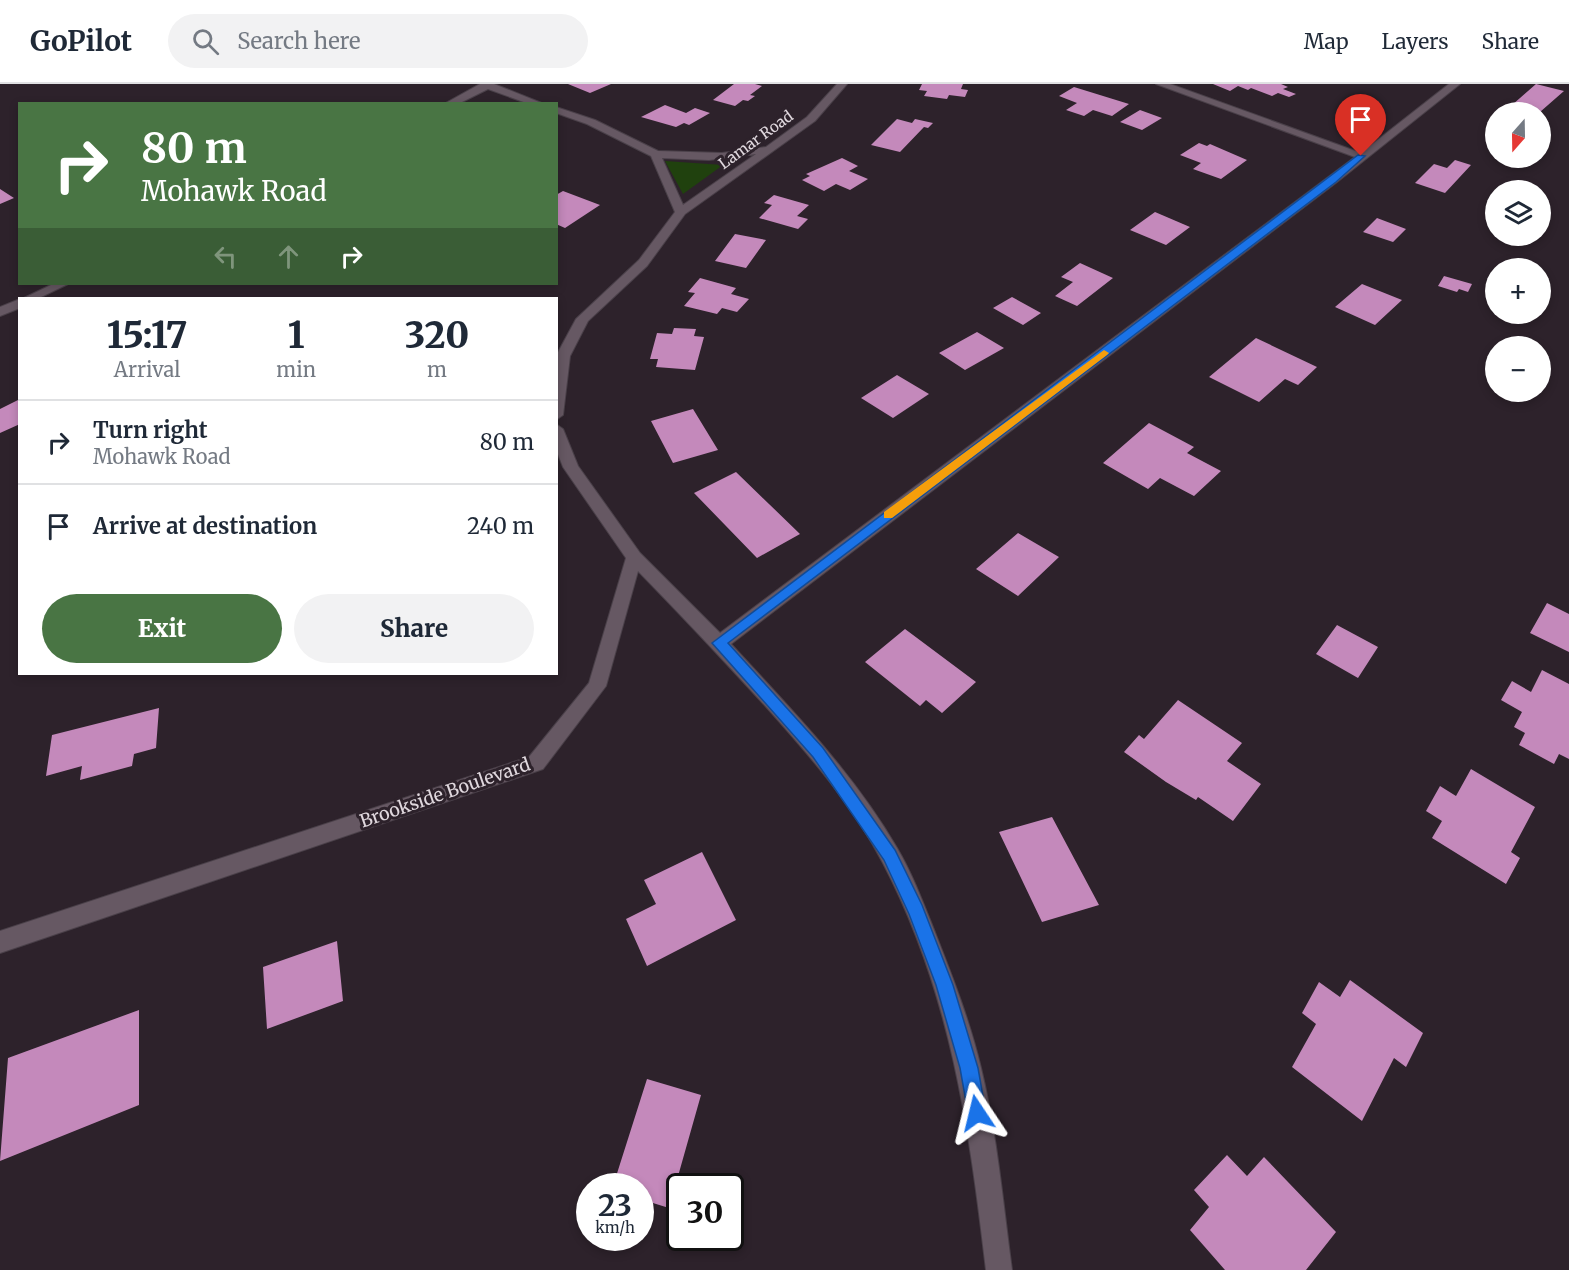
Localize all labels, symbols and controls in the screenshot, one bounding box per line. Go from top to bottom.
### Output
search box [168,14,588,68]
text: GoPilot [30,23,132,59]
icon: search [189,25,222,58]
text: Search here [237,27,361,55]
text: Map [1304,28,1349,55]
text: Layers [1382,28,1449,55]
text: Share [1482,28,1539,55]
pin [1335,94,1386,156]
north arrow [1485,102,1551,168]
map controls [1485,102,1551,402]
icon: arrive [1344,103,1377,136]
street label: Lamar Road [715,106,797,173]
text: 80 m [141,122,247,174]
icon: right [42,126,120,204]
text: Mohawk Road [141,174,327,208]
button: layers [1485,180,1551,246]
icon: left [209,240,242,273]
icon: ahead [272,240,305,273]
icon: right [335,240,368,273]
button: + [1485,258,1551,324]
text: 15:17 [107,313,188,358]
text: 1 [288,313,305,358]
text: 320 [405,313,469,358]
button: − [1485,336,1551,402]
text: Arrival [114,357,181,382]
text: min [276,357,316,382]
text: m [427,357,447,382]
text: Turn right [93,416,207,444]
icon: right [42,426,75,459]
text: 80 m [480,428,534,456]
text: Mohawk Road [93,444,231,469]
icon: arrive [42,510,75,543]
text: Arrive at destination [93,512,317,540]
text: 240 m [467,512,534,540]
button: Exit [42,594,282,663]
button: Share [294,594,534,663]
street label: Brookside Boulevard [357,752,533,833]
position arrow [945,1081,1009,1145]
speed limit sign: 30 [666,1173,744,1251]
text: 23 [598,1186,632,1224]
text: km/h [595,1218,635,1237]

